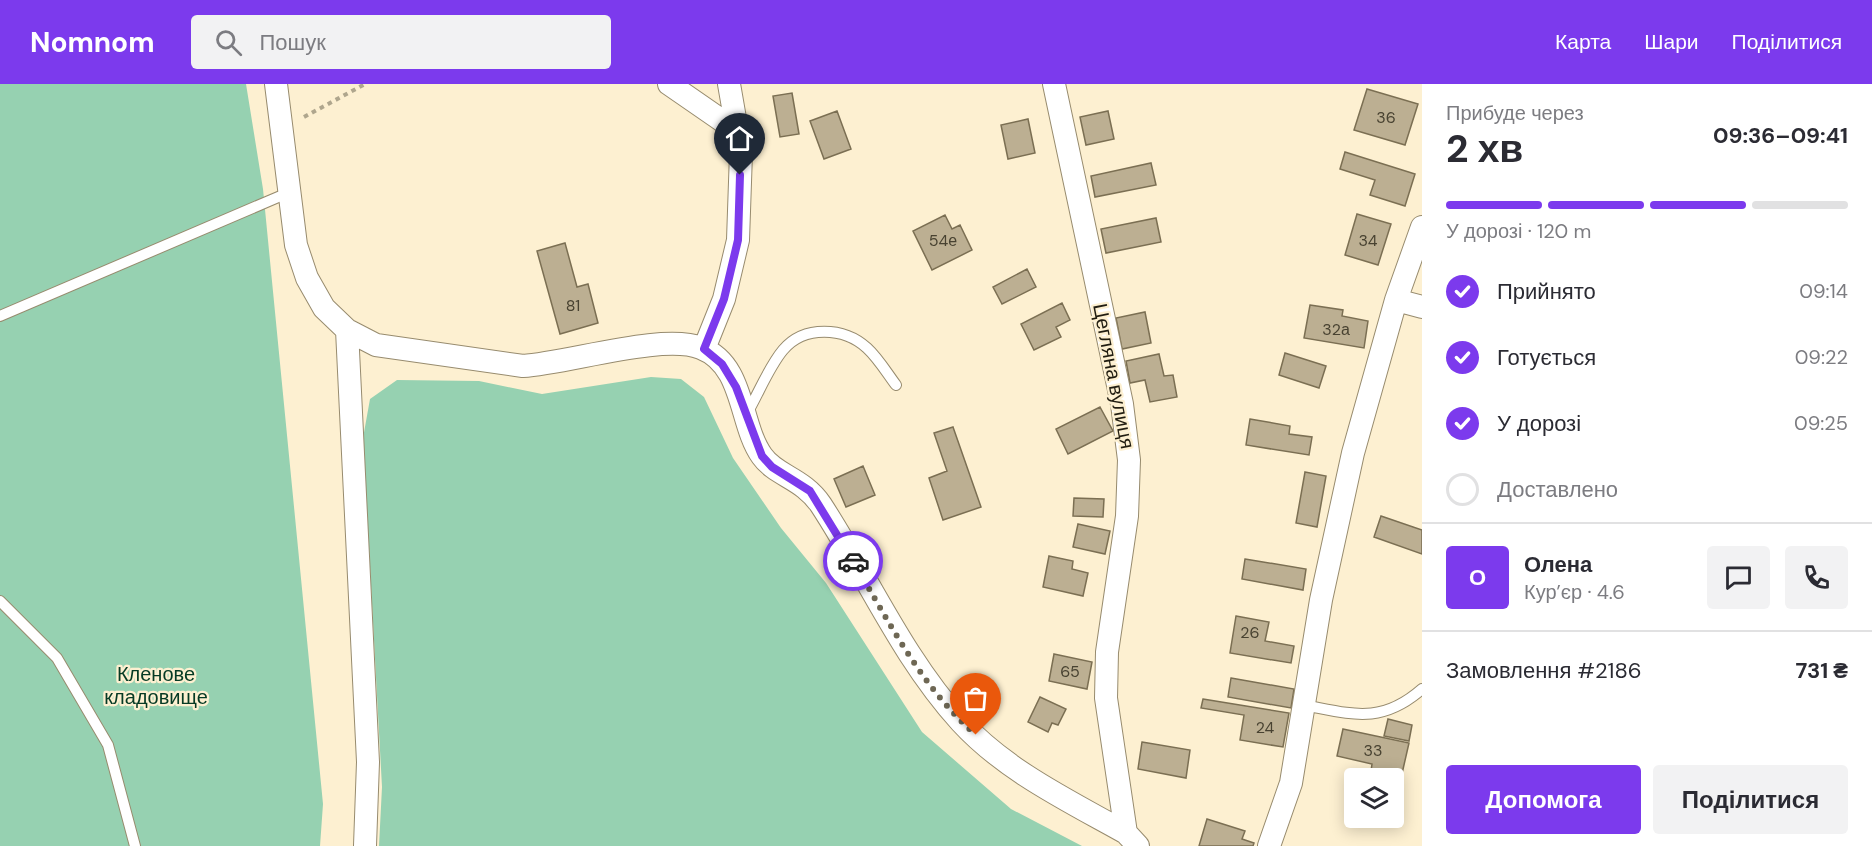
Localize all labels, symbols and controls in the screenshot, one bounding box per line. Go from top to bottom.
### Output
search box [191,15,611,69]
text: Nomnom [30,24,155,61]
icon: search [212,26,245,59]
text: Пошук [260,28,326,57]
text: Карта [1555,28,1611,56]
text: Шари [1644,28,1699,56]
text: Поділитися [1732,28,1842,56]
text: Прибуде через [1446,100,1584,126]
house number: 36 [1376,107,1396,128]
pin [714,113,765,175]
text: 09:36–09:41 [1713,121,1848,150]
icon: home [723,122,756,155]
text: 2 хв [1446,123,1523,174]
text: У дорозі · 120 m [1446,218,1591,244]
house number: 54е [929,230,957,251]
house number: 34 [1358,230,1378,251]
icon: check [1446,275,1479,308]
text: Прийнято [1497,277,1596,306]
text: 09:14 [1799,278,1848,304]
house number: 81 [566,295,580,316]
street label: Цегляна вулиця [1087,301,1141,451]
house number: 32а [1322,319,1350,340]
icon: check [1446,341,1479,374]
text: Готується [1497,343,1596,372]
text: 09:22 [1795,344,1848,370]
icon: check [1446,407,1479,440]
text: У дорозі [1497,409,1581,438]
text: 09:25 [1794,410,1848,436]
text: Доставлено [1497,475,1618,504]
courier [823,531,883,591]
icon: car [837,545,870,578]
button: chat [1707,546,1770,609]
button: phone [1785,546,1848,609]
text: Олена [1524,550,1592,579]
text: О [1469,563,1486,592]
text: Кур’єр · 4.6 [1524,579,1625,605]
house number: 26 [1240,622,1260,643]
text: Замовлення #2186 [1446,656,1642,685]
text: 731 ₴ [1795,656,1848,685]
park label: Кленове кладовище [104,661,208,710]
house number: 65 [1060,661,1080,682]
pin [950,673,1001,735]
icon: bag [959,682,992,715]
house number: 24 [1256,717,1275,738]
house number: 33 [1364,740,1382,761]
button: Допомога [1446,765,1641,834]
button: Поділитися [1653,765,1848,834]
map controls [1344,768,1404,828]
button: layers [1344,768,1404,828]

